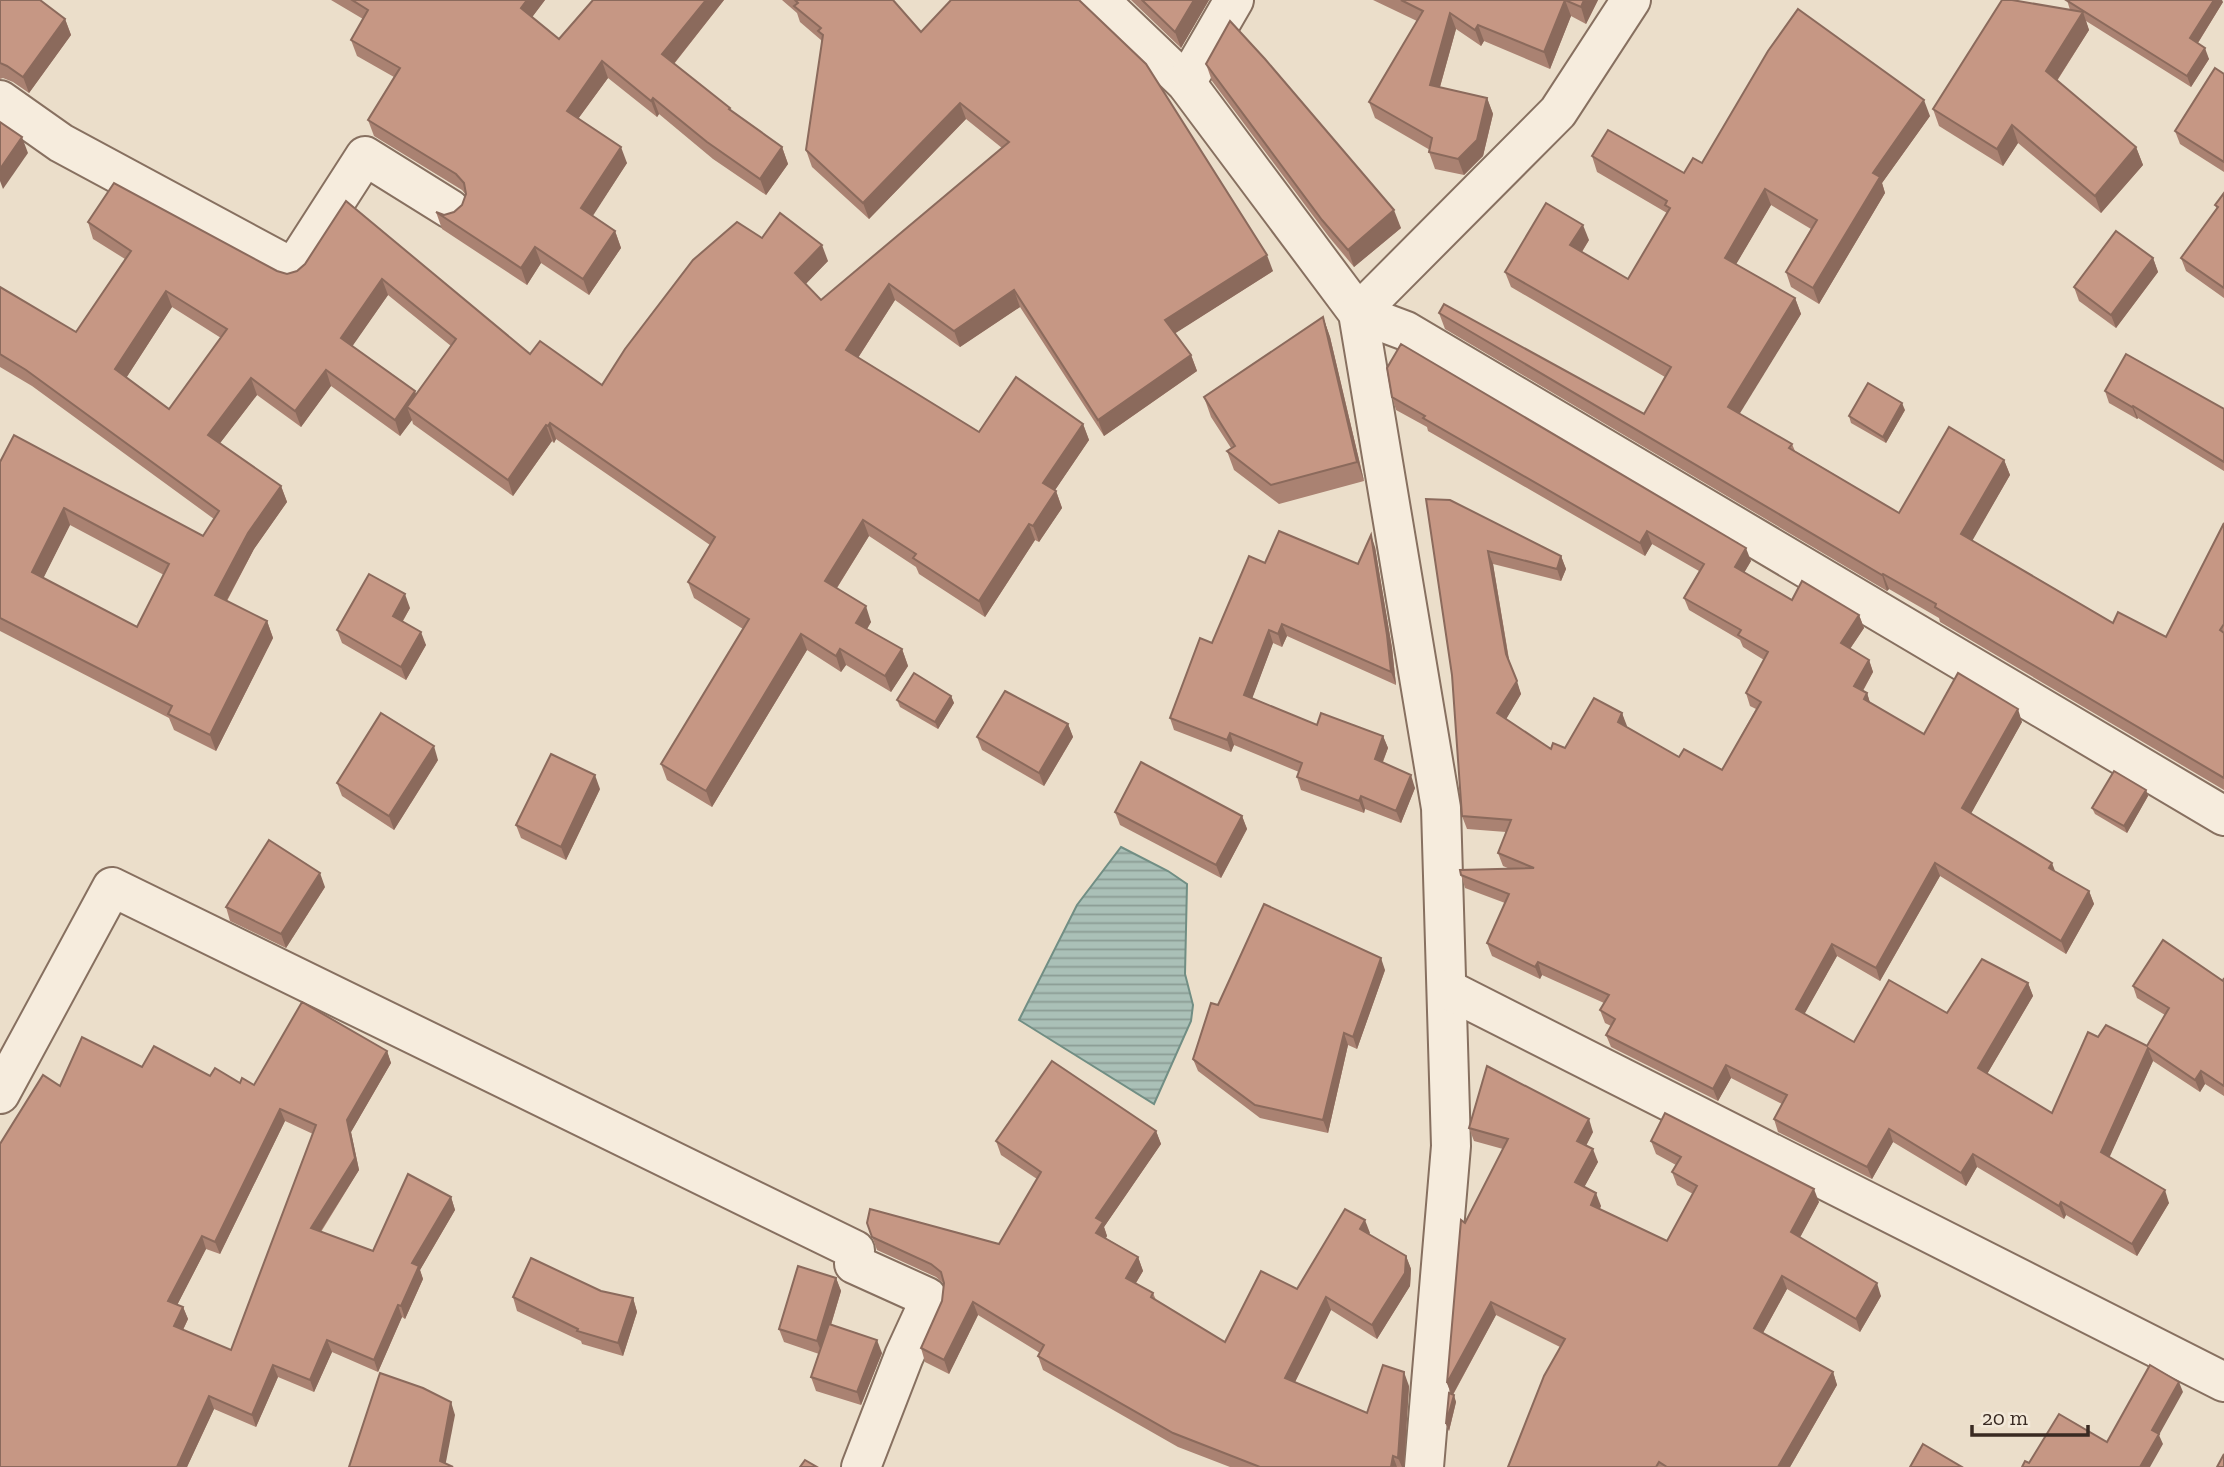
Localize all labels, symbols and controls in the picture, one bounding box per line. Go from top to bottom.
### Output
scale bar [1972,1394,2088,1438]
text: 20 m [1982,1405,2028,1430]

